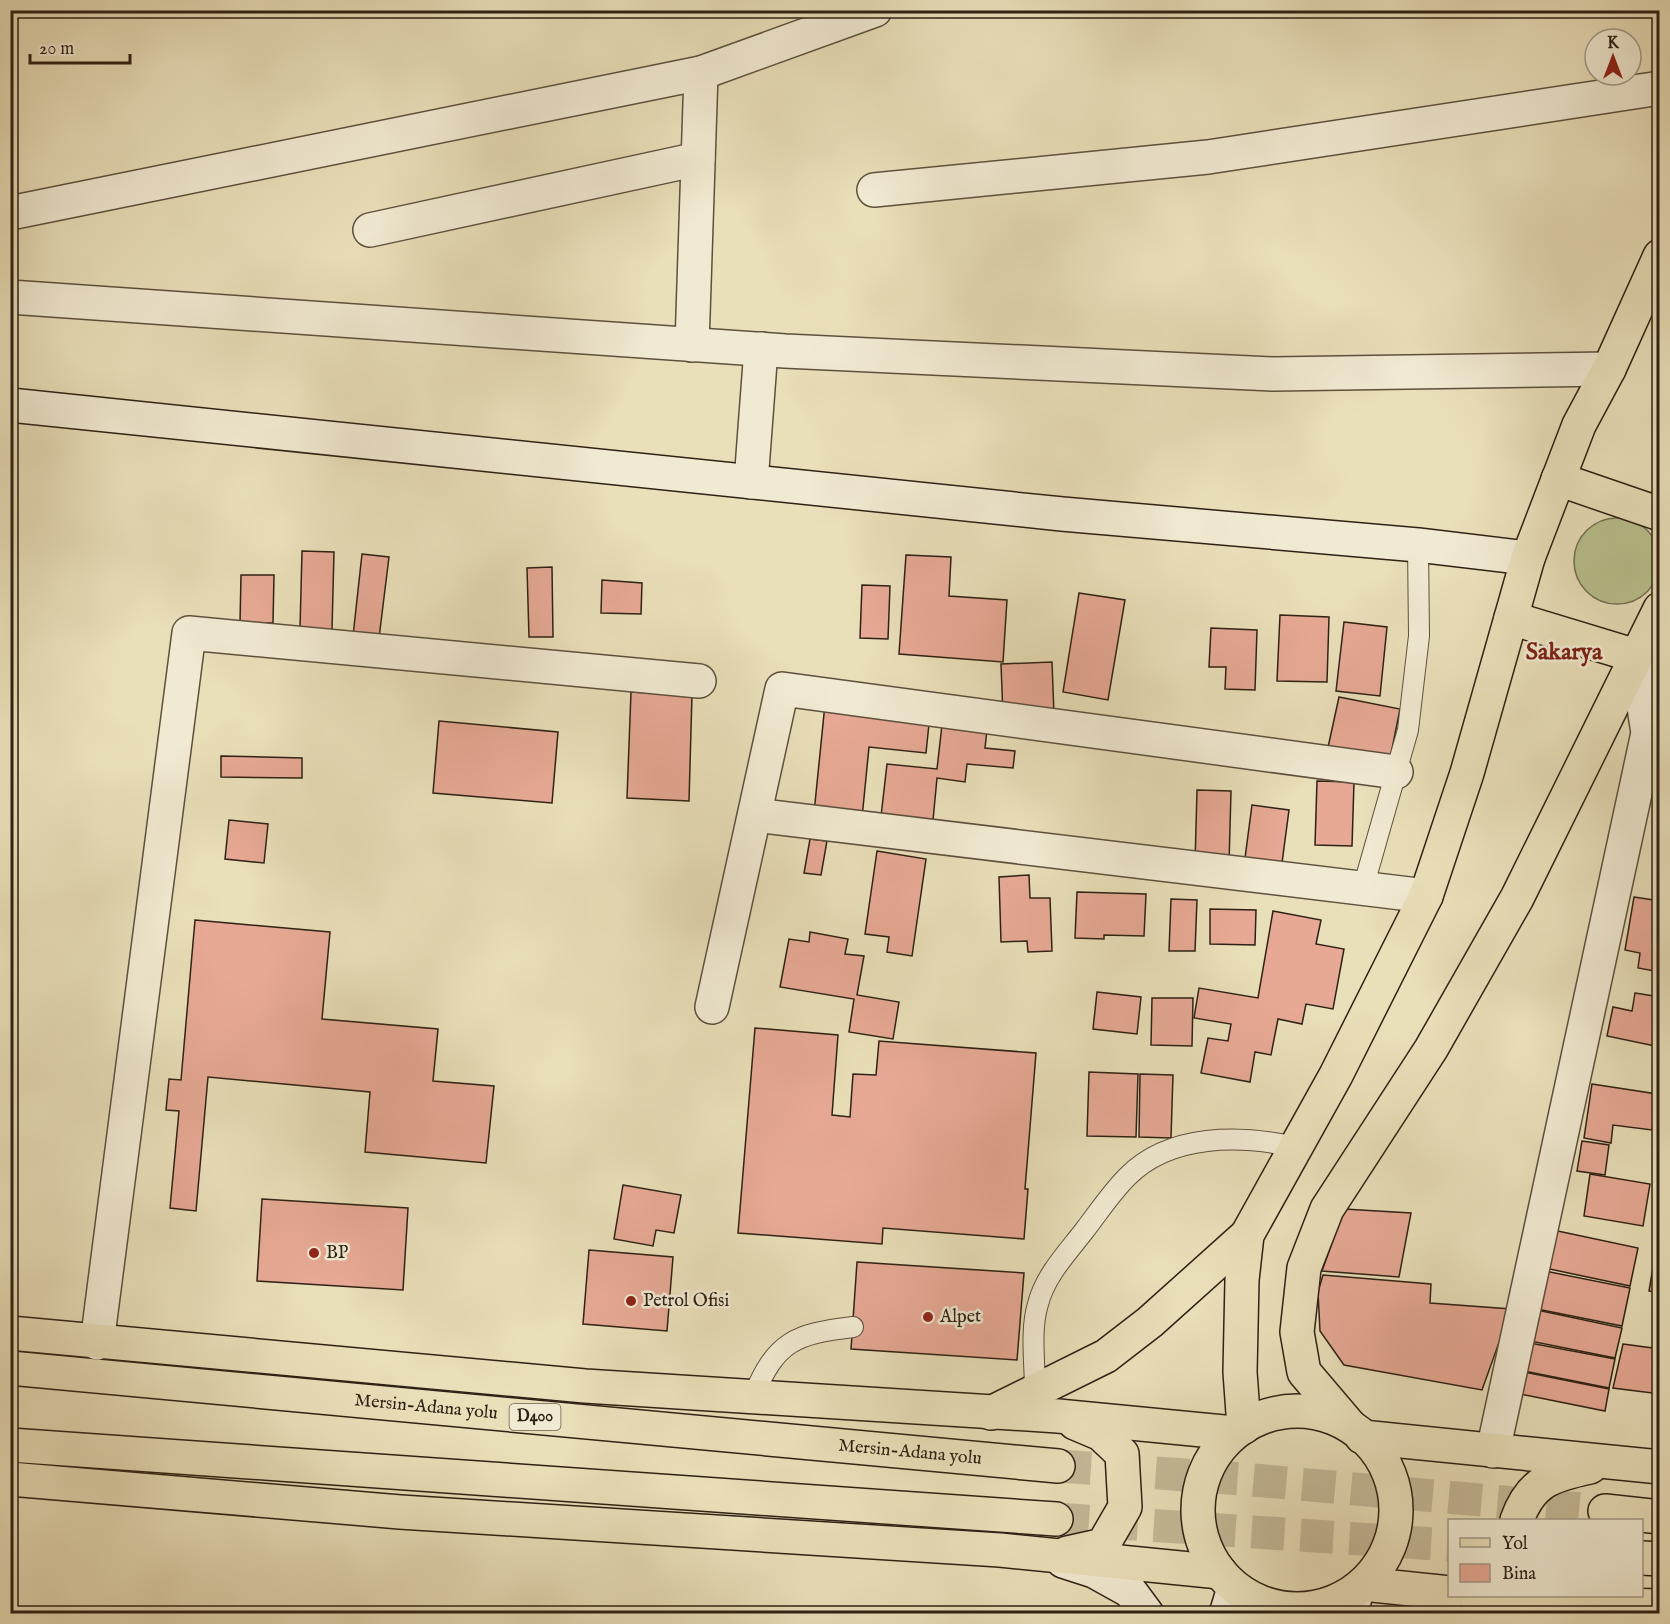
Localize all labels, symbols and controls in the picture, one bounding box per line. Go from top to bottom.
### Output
scale bar [30,27,130,65]
north arrow [1583,27,1643,87]
text: K [1607,34,1620,54]
text: 20 m [39,38,74,61]
district label: Sakarya [1526,637,1603,668]
place label: BP [326,1242,348,1265]
marker: BP [307,1246,321,1260]
place label: Petrol Ofisi [643,1290,729,1313]
marker: Petrol Ofisi [624,1294,638,1308]
place label: Alpet [939,1306,981,1329]
marker: Alpet [921,1310,935,1324]
street label: Mersin-Adana yolu [353,1389,499,1425]
road number: D400 [510,1404,560,1430]
street label: Mersin-Adana yolu [837,1434,983,1470]
legend [1448,1519,1643,1597]
text: Yol [1502,1533,1528,1556]
text: Bina [1502,1563,1536,1586]

